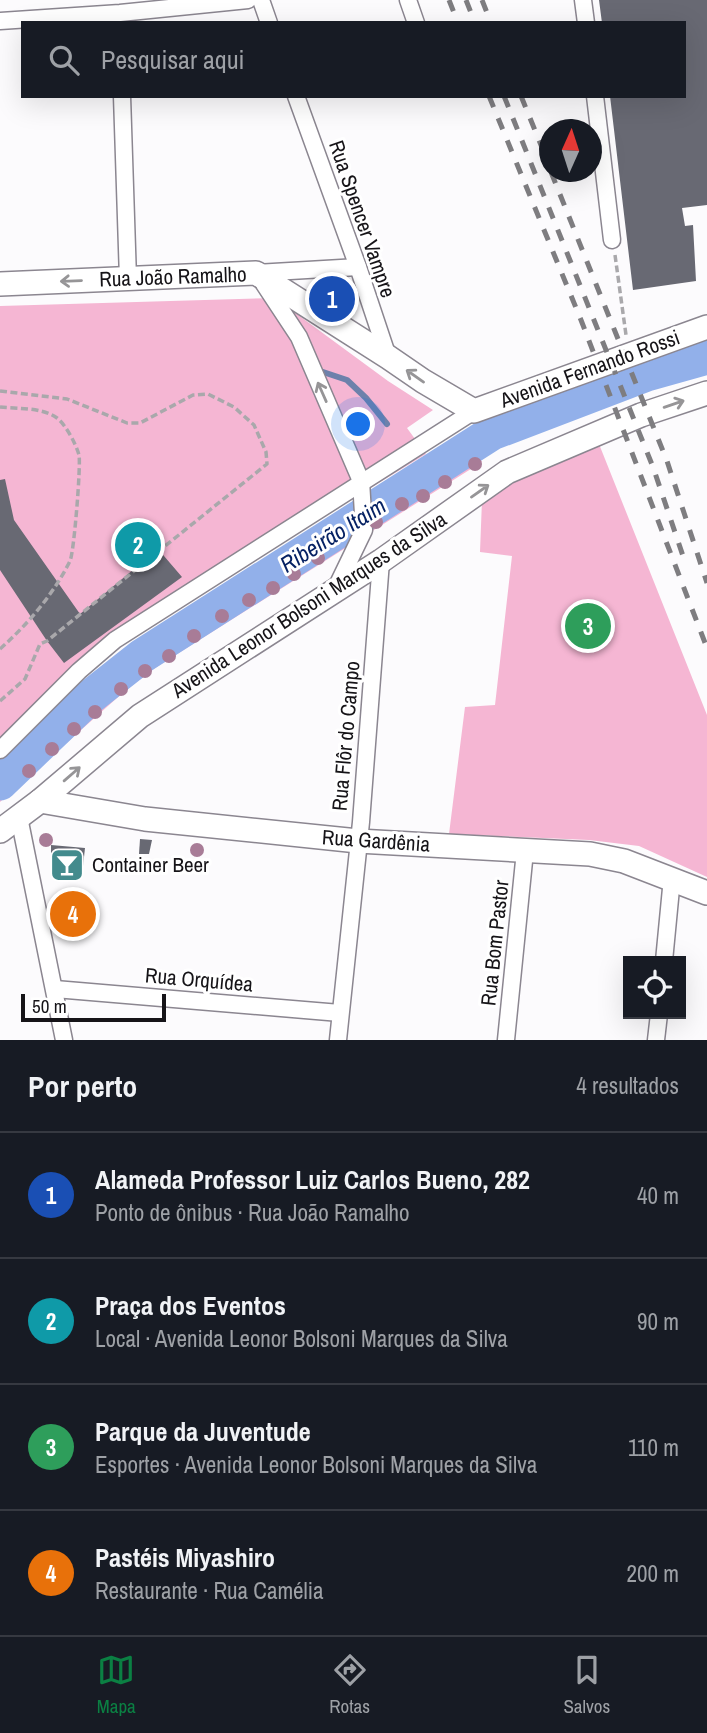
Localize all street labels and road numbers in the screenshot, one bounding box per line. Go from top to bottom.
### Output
street label: Rua Spencer Vampre [322,136,403,301]
street label: Rua João Ramalho [99,259,247,294]
street label: Avenida Fernando Rossi [495,323,684,415]
street label: Avenida Leonor Bolsoni Marques da Silva [165,504,452,705]
street label: Rua Flôr do Campo [325,660,366,812]
street label: Rua Gardênia [321,822,431,859]
street label: Rua Bom Pastor [473,878,516,1007]
street label: Rua Orquídea [144,960,255,999]

